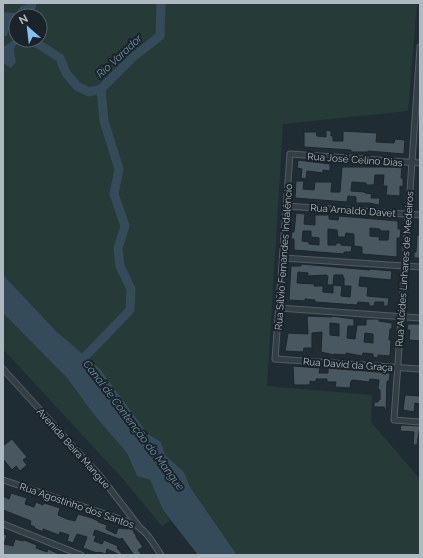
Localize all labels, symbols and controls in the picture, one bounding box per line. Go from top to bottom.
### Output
north arrow [8,8,48,48]
text: N [17,12,30,27]
water label: Rio Varador [94,31,146,81]
street label: Rua José Celino Dias [307,151,403,168]
street label: Rua Sílvio Fernandes Indalêncio [273,183,294,331]
street label: Rua Alcides Linhares de Medeiros [394,191,415,347]
street label: Rua Arnaldo Davet [310,202,397,219]
street label: Rua David da Graça [303,356,393,373]
water label: Canal de Contenção do Mangue [80,358,187,493]
street label: Avenida Beira Mangue [35,406,113,491]
street label: Rua Agostinho dos Santos [18,481,136,530]

